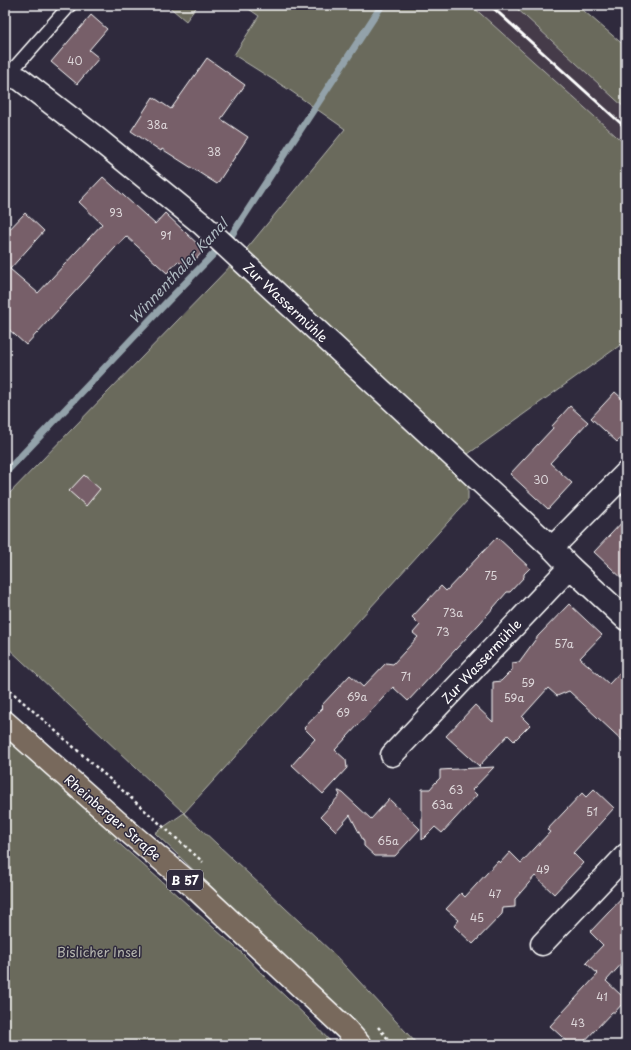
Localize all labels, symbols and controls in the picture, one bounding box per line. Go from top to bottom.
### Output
house number: 40 [67,52,83,69]
house number: 38a [147,116,168,133]
house number: 38 [207,143,221,160]
house number: 93 [109,204,123,221]
water label: Winnenthaler Kanal [124,212,234,328]
house number: 91 [160,227,172,244]
street label: Zur Wassermühle [239,258,333,346]
house number: 30 [533,471,549,488]
house number: 75 [485,567,497,584]
house number: 73a [443,604,463,621]
street label: Zur Wassermühle [437,614,525,708]
house number: 73 [436,623,450,640]
house number: 57a [554,635,574,652]
house number: 71 [401,668,411,685]
house number: 59 [521,674,535,691]
house number: 69a [347,688,368,705]
house number: 59a [504,689,524,706]
house number: 69 [336,704,350,721]
street label: Rheinberger Straße [61,770,165,864]
house number: 63 [449,781,463,798]
house number: 63a [431,796,453,813]
house number: 51 [586,803,598,820]
house number: 65a [377,832,399,849]
house number: 49 [536,861,550,878]
road number: B 57 [167,870,203,890]
house number: 47 [489,885,502,902]
house number: 45 [470,909,484,926]
park label: Bislicher Insel [57,942,141,961]
house number: 41 [596,988,608,1005]
house number: 43 [571,1014,585,1031]

